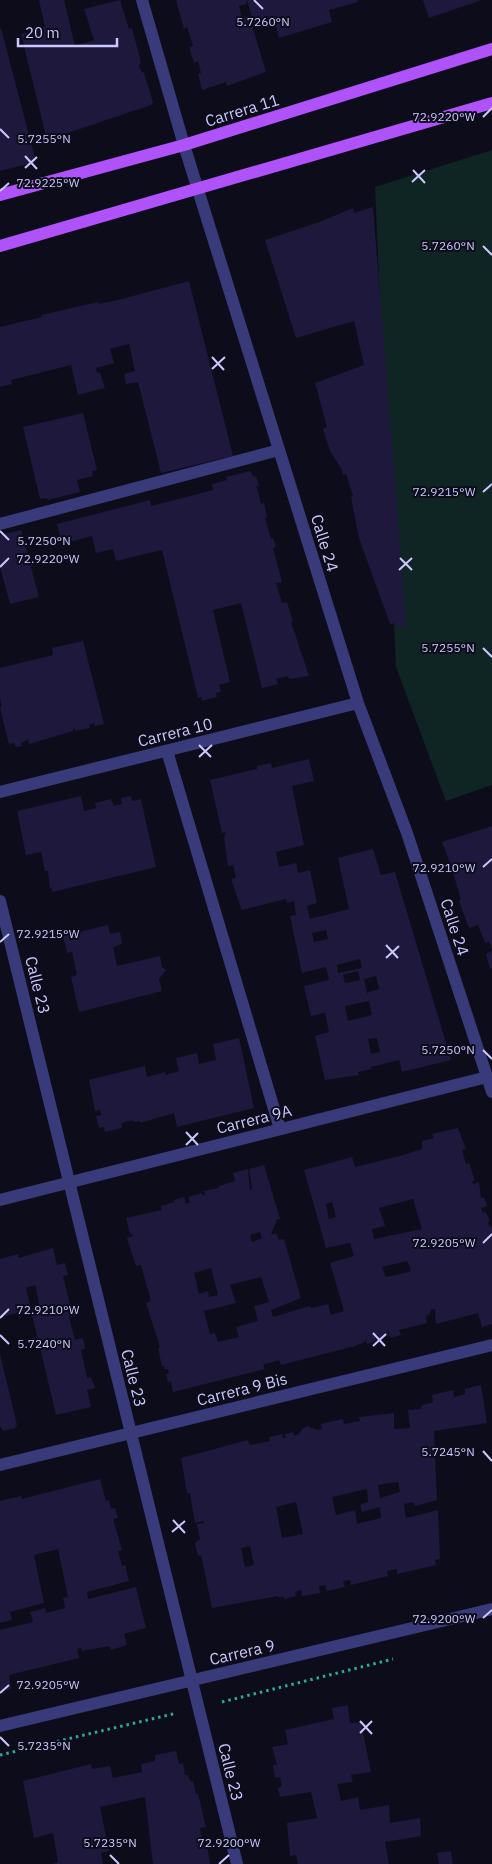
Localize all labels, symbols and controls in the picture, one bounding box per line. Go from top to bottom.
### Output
text: 5.7260°N [236,14,290,29]
scale bar [18,15,116,47]
text: 20 m [25,23,60,42]
street label: Carrera 11 [203,89,281,131]
text: 72.9220°W [413,109,476,124]
text: 5.7255°N [17,131,71,146]
text: 72.9225°W [17,175,80,190]
text: 5.7260°N [421,238,475,253]
text: 72.9215°W [413,484,476,499]
street label: Calle 24 [307,512,343,574]
text: 5.7250°N [17,533,71,548]
text: 72.9220°W [17,551,80,566]
text: 5.7255°N [421,640,475,655]
street label: Carrera 10 [136,713,214,751]
text: 72.9210°W [413,860,476,875]
street label: Calle 24 [436,896,474,958]
text: 72.9215°W [17,926,80,941]
street label: Calle 23 [21,954,55,1016]
text: 5.7250°N [421,1042,475,1057]
street label: Carrera 9A [214,1100,294,1138]
text: 72.9205°W [413,1235,476,1250]
text: 72.9210°W [17,1302,80,1317]
text: 5.7240°N [17,1336,71,1351]
street label: Calle 23 [117,1347,151,1409]
street label: Carrera 9 Bis [195,1368,289,1410]
text: 5.7245°N [421,1444,475,1459]
text: 72.9200°W [413,1611,476,1626]
street label: Carrera 9 [207,1635,277,1669]
text: 72.9205°W [17,1677,80,1692]
text: 5.7235°N [17,1738,71,1753]
street label: Calle 23 [214,1741,248,1803]
text: 5.7235°N [83,1835,137,1850]
text: 72.9200°W [198,1835,261,1850]

